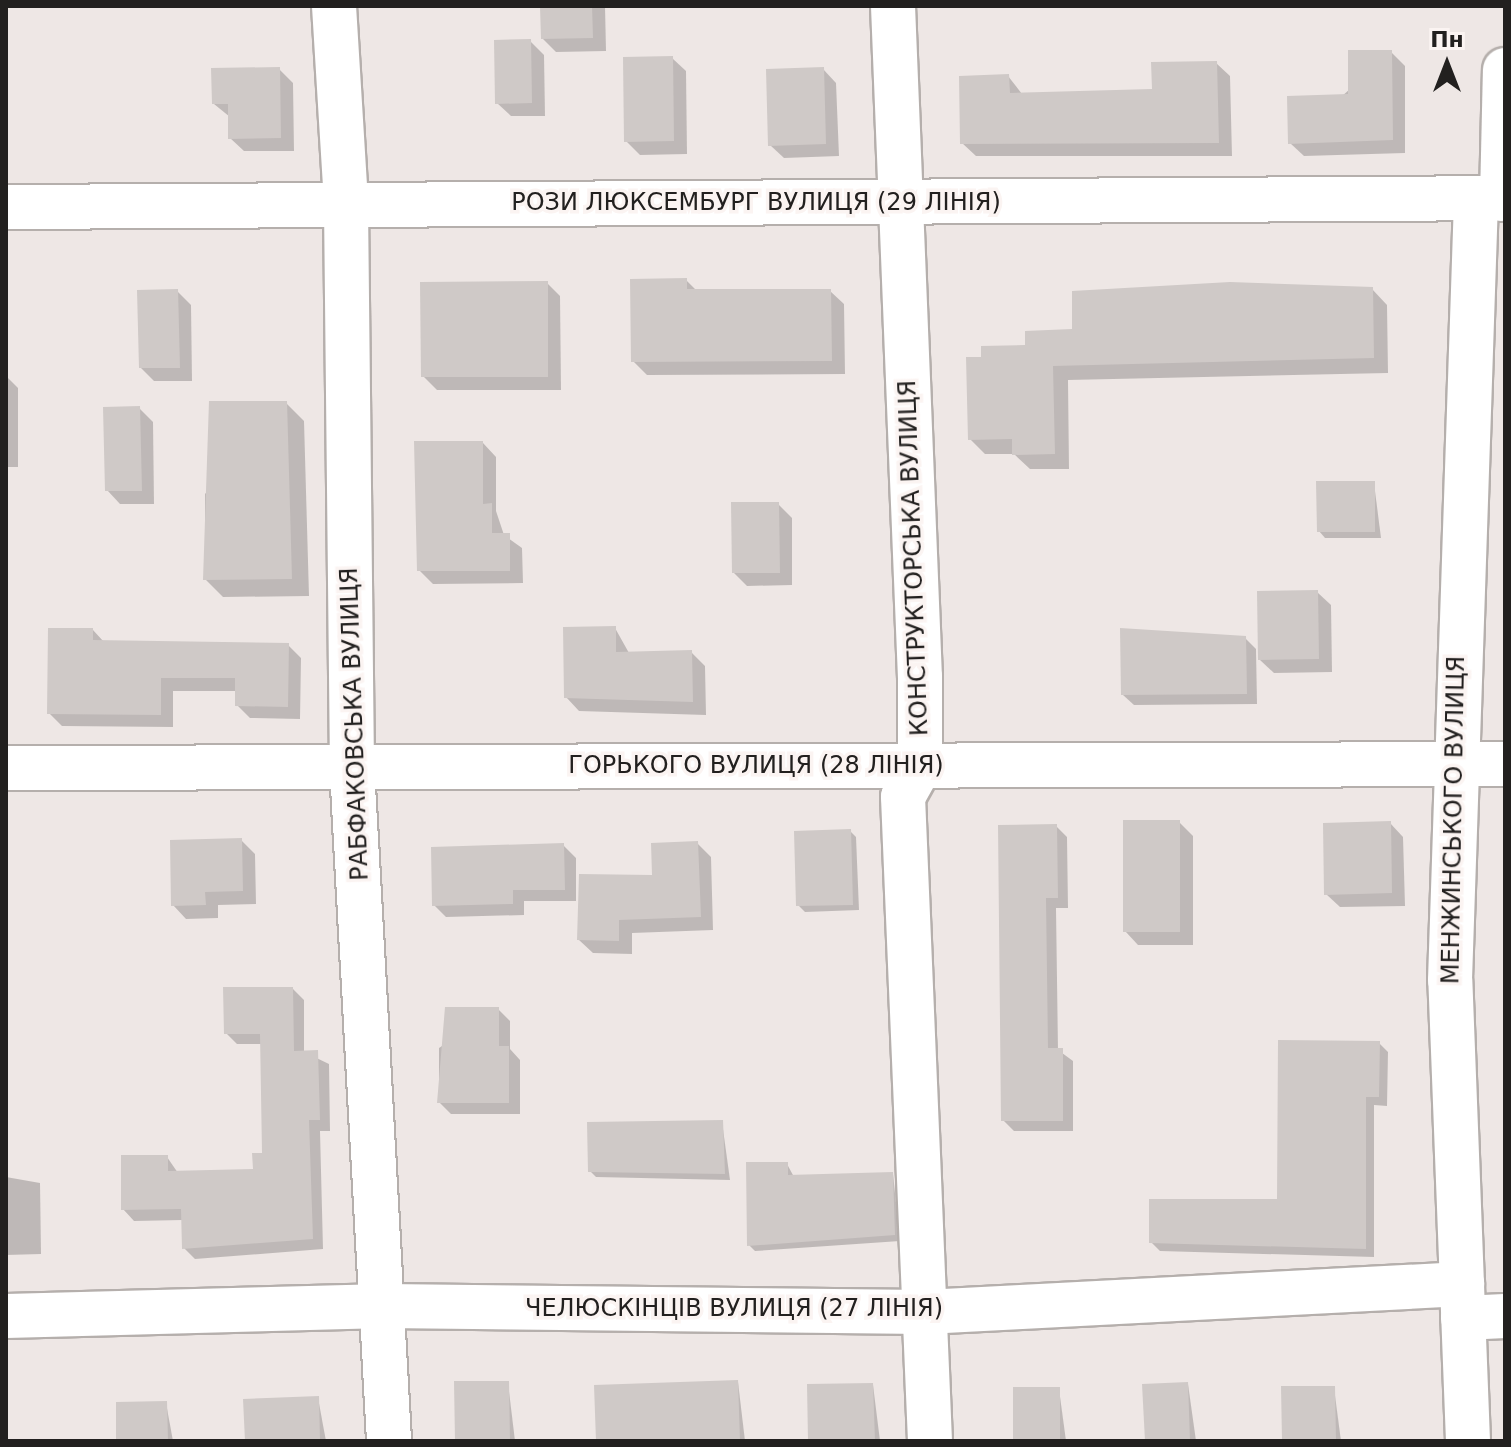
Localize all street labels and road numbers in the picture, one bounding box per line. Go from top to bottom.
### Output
street label: РОЗИ ЛЮКСЕМБУРГ ВУЛИЦЯ (29 ЛIНIЯ) [511,189,1001,217]
street label: КОНСТРУКТОРСЬКА ВУЛИЦЯ [893,379,935,737]
street label: РАБФАКОВСЬКА ВУЛИЦЯ [335,567,375,881]
street label: МЕНЖИНСЬКОГО ВУЛИЦЯ [1437,656,1471,984]
street label: ГОРЬКОГО ВУЛИЦЯ (28 ЛIНIЯ) [568,752,944,780]
street label: ЧЕЛЮСКІНЦІВ ВУЛИЦЯ (27 ЛIНIЯ) [525,1295,943,1323]

